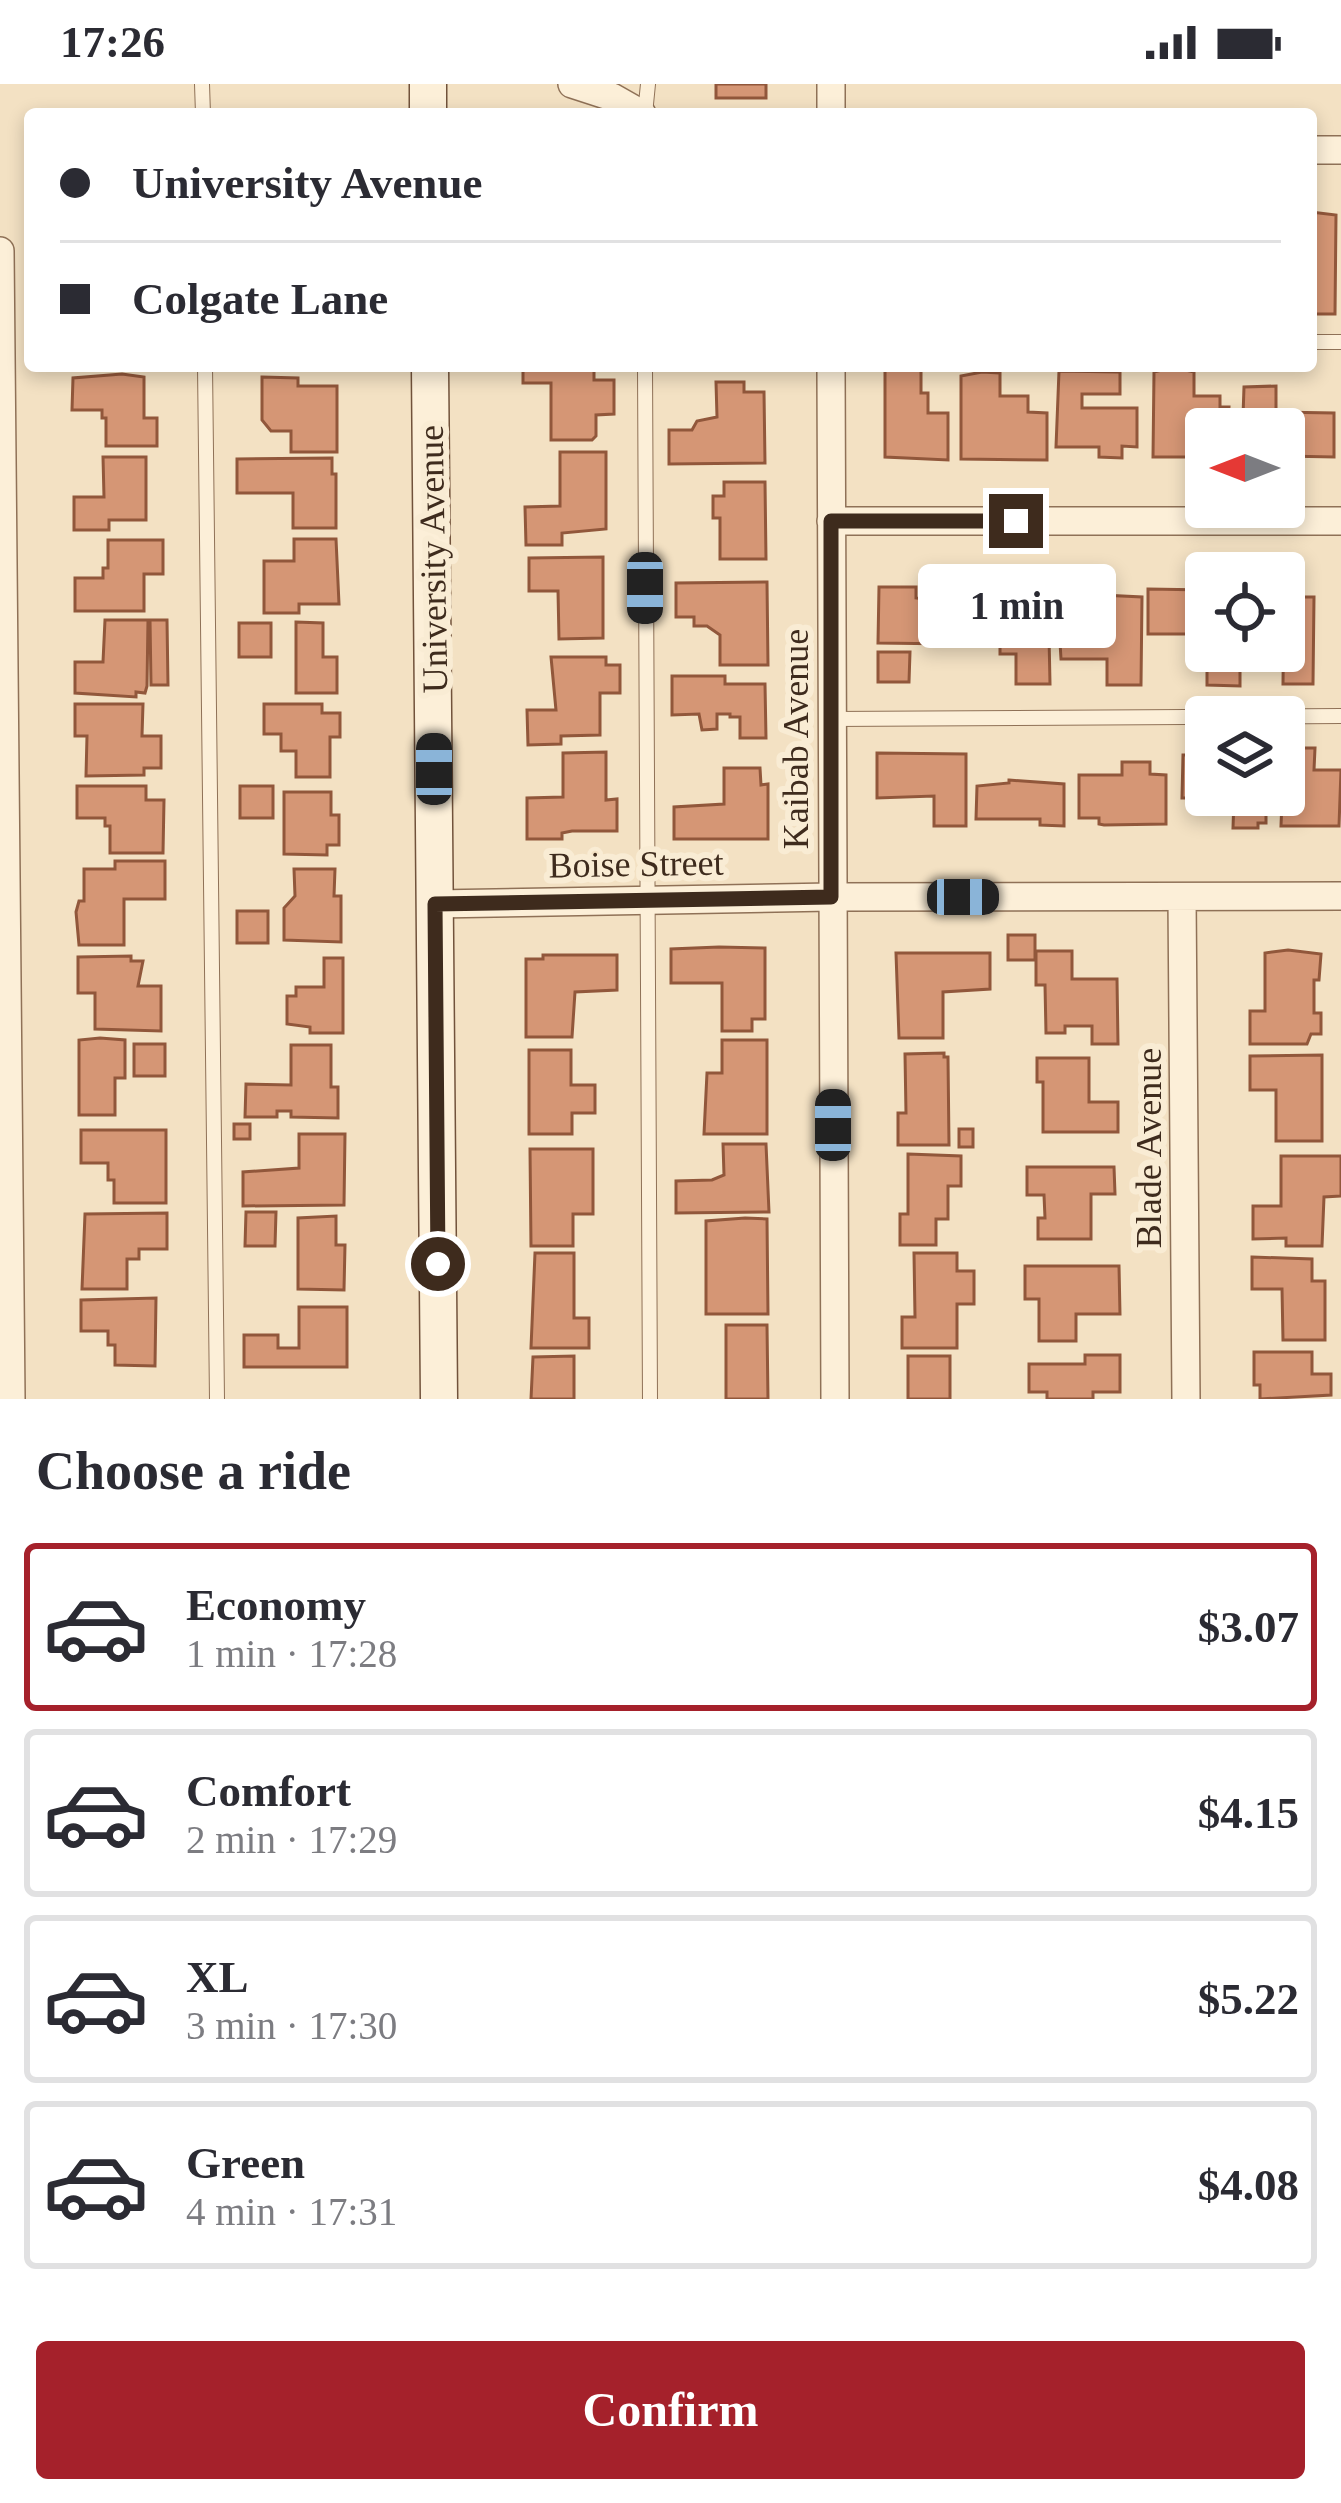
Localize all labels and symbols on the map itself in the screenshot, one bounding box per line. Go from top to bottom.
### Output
north arrow [1185,408,1305,528]
street label: University Avenue [411,425,455,693]
route end [989,494,1043,548]
car [627,552,663,624]
callout: 1 min [917,563,1115,647]
street label: Kaibab Avenue [776,629,816,849]
car [416,733,452,805]
street label: Boise Street [548,842,724,886]
car [927,879,999,915]
street label: Blade Avenue [1129,1048,1169,1248]
car [815,1089,851,1161]
route start [411,1237,465,1291]

